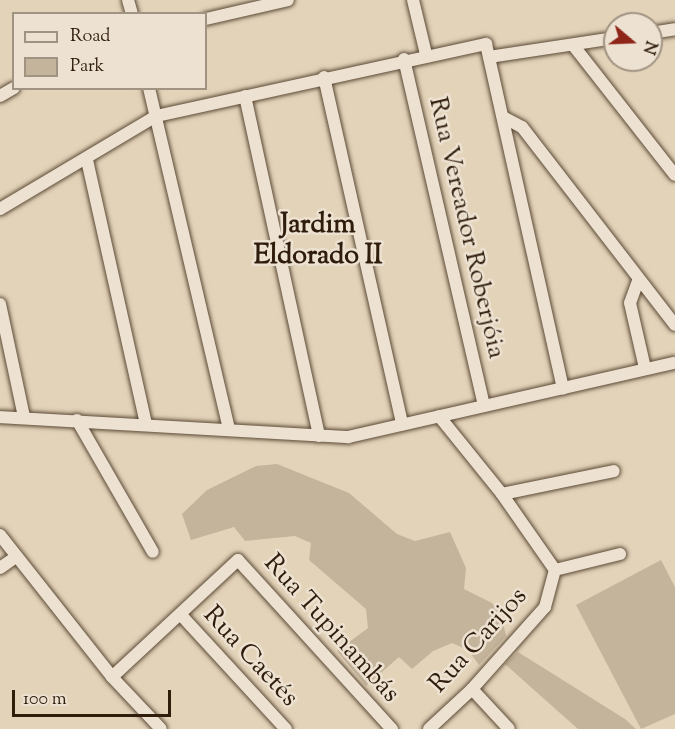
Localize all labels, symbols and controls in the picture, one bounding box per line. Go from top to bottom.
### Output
legend [12,12,207,90]
north arrow [603,12,663,72]
text: Road [70,24,110,50]
text: N [636,38,662,57]
text: Park [70,54,104,80]
street label: Rua Vereador Roberjóia [421,94,511,362]
district label: Jardim Eldorado II [254,209,382,272]
street label: Rua Tupinambás [256,549,406,709]
street label: Rua Carijos [423,582,535,700]
street label: Rua Caetés [196,600,304,714]
scale bar [15,678,174,716]
text: 100 m [23,687,67,713]

